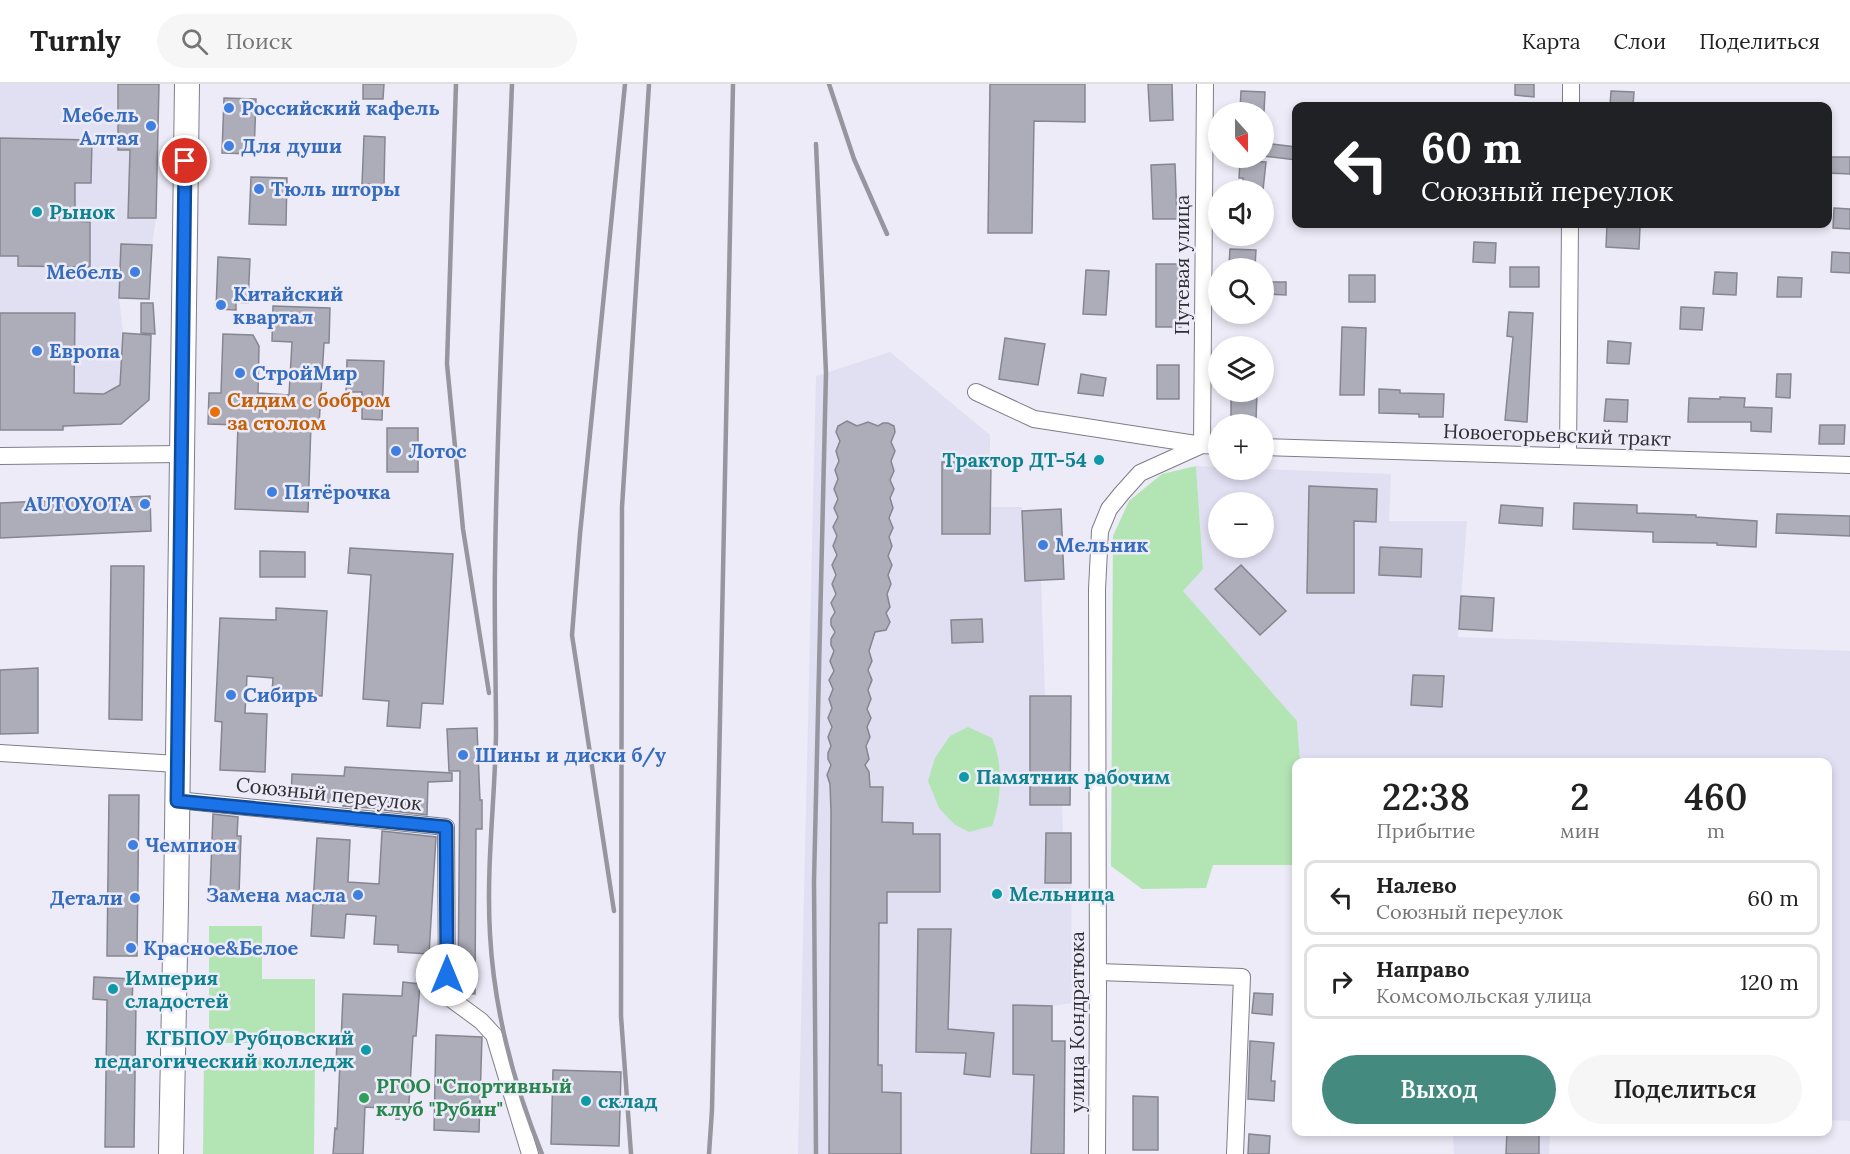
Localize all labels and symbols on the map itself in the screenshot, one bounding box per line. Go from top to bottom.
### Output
place label: Российский кафель [241,95,440,120]
marker: Российский кафель [222,101,236,115]
place label: Мебель Алтая [62,102,139,150]
north arrow [1208,102,1274,168]
marker: Мебель Алтая [144,119,158,133]
place label: Для души [241,133,342,158]
pin [159,135,210,186]
marker: Для души [222,139,236,153]
place label: Тюль шторы [271,176,400,201]
marker: Тюль шторы [252,182,266,196]
street label: Путевая улица [1169,195,1194,335]
place label: Рынок [49,199,116,224]
marker: Рынок [30,205,44,219]
place label: Мебель [46,259,123,284]
marker: Мебель [128,265,142,279]
place label: Китайский квартал [233,281,343,329]
marker: Китайский квартал [214,298,228,312]
place label: Европа [49,338,121,363]
marker: Европа [30,344,44,358]
place label: СтройМир [252,360,357,385]
marker: СтройМир [233,366,247,380]
place label: Сидим с бобром за столом [227,387,391,435]
marker: Сидим с бобром за столом [208,405,222,419]
street label: Новоегорьевский тракт [1443,418,1672,451]
place label: Лотос [408,438,467,463]
marker: Лотос [389,444,403,458]
place label: Трактор ДТ-54 [943,447,1087,472]
marker: Трактор ДТ-54 [1092,453,1106,467]
place label: Пятёрочка [284,479,391,504]
marker: Пятёрочка [265,485,279,499]
place label: AUTOYOTA [24,491,134,516]
marker: AUTOYOTA [138,497,152,511]
place label: Мельник [1055,532,1148,557]
marker: Мельник [1036,538,1050,552]
place label: Сибирь [243,682,318,707]
marker: Сибирь [224,688,238,702]
place label: Шины и диски б/у [475,742,666,768]
marker: Шины и диски б/у [456,748,470,762]
place label: Памятник рабочим [976,764,1170,789]
marker: Памятник рабочим [957,770,971,784]
street label: Союзный переулок [235,771,424,816]
place label: Чемпион [145,832,237,857]
marker: Чемпион [126,838,140,852]
place label: Мельница [1009,881,1115,906]
place label: Замена масла [206,882,347,907]
place label: Детали [50,885,123,910]
marker: Мельница [990,887,1004,901]
marker: Замена масла [351,888,365,902]
marker: Детали [128,891,142,905]
street label: улица Кондратюка [1064,931,1089,1113]
place label: Красное&Белое [143,935,299,960]
marker: Красное&Белое [124,941,138,955]
position arrow [415,943,479,1007]
place label: Империя сладостей [125,965,229,1013]
marker: Империя сладостей [106,982,120,996]
place label: КГБПОУ Рубцовский педагогический колледж [94,1025,354,1073]
marker: КГБПОУ Рубцовский педагогический колледж [359,1043,373,1057]
place label: РГОО "Спортивный клуб "Рубин" [376,1073,572,1121]
place label: склад [598,1088,658,1113]
marker: РГОО "Спортивный клуб "Рубин" [357,1091,371,1105]
marker: склад [579,1094,593,1108]

